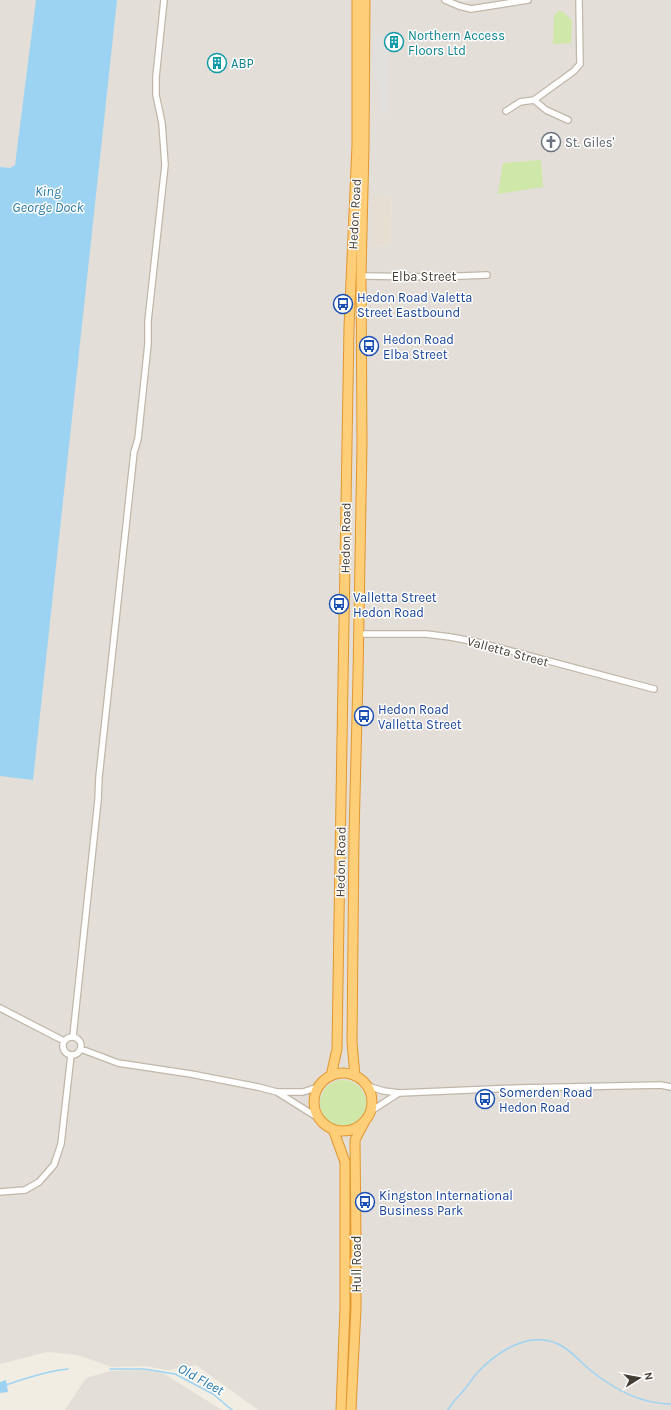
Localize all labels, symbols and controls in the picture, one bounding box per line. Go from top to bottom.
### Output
place label: Northern Access Floors Ltd [408,28,505,58]
building icon: Northern Access Floors Ltd [383,31,405,53]
building icon: ABP [206,52,228,74]
place label: ABP [231,56,254,71]
church icon: St. Giles' [540,131,562,153]
place label: St. Giles' [565,135,615,150]
street label: Hedon Road [345,178,364,250]
water label: King George Dock [12,183,85,216]
street label: Elba Street [392,269,456,284]
place label: Hedon Road Valetta Street Eastbound [357,290,472,320]
bus stop icon: Hedon Road Valetta Street Eastbound [332,293,354,315]
place label: Hedon Road Elba Street [383,332,454,362]
bus stop icon: Hedon Road Elba Street [358,335,380,357]
street label: Hedon Road [337,502,354,574]
place label: Valletta Street Hedon Road [353,590,437,620]
bus stop icon: Valletta Street Hedon Road [328,593,350,615]
street label: Valletta Street [465,633,550,670]
place label: Hedon Road Valletta Street [378,702,462,732]
bus stop icon: Hedon Road Valletta Street [353,705,375,727]
street label: Hedon Road [332,826,349,898]
place label: Somerden Road Hedon Road [499,1085,593,1115]
bus stop icon: Somerden Road Hedon Road [474,1088,496,1110]
place label: Kingston International Business Park [379,1188,513,1218]
bus stop icon: Kingston International Business Park [354,1191,376,1213]
street label: Hull Road [349,1236,364,1292]
north arrow [619,1358,659,1398]
water label: Old Fleet [175,1360,227,1399]
text: N [641,1371,655,1381]

